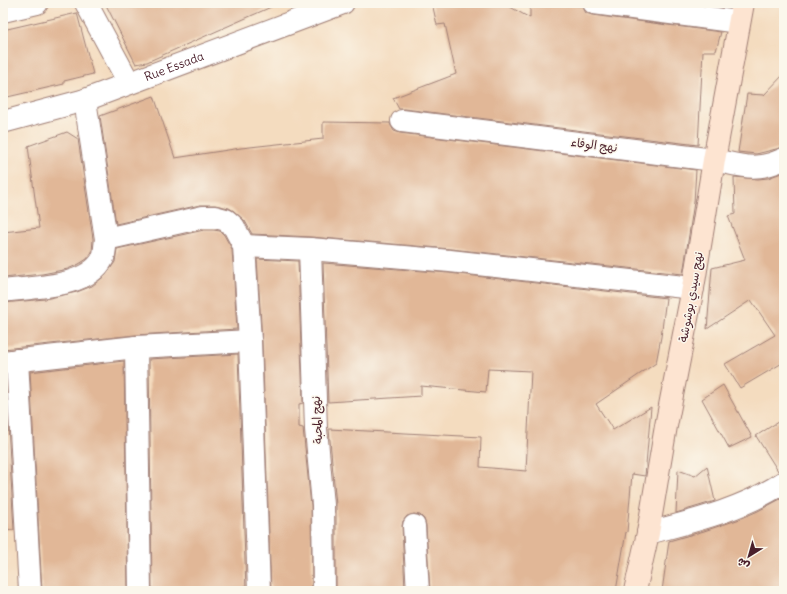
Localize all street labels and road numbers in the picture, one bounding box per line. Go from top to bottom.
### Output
street label: Rue Essada [142,48,206,84]
street label: نهج الوفاء [570,134,618,157]
street label: نهج سيدي بوشوشة [675,251,708,344]
street label: نهج المحبة [308,396,327,444]

